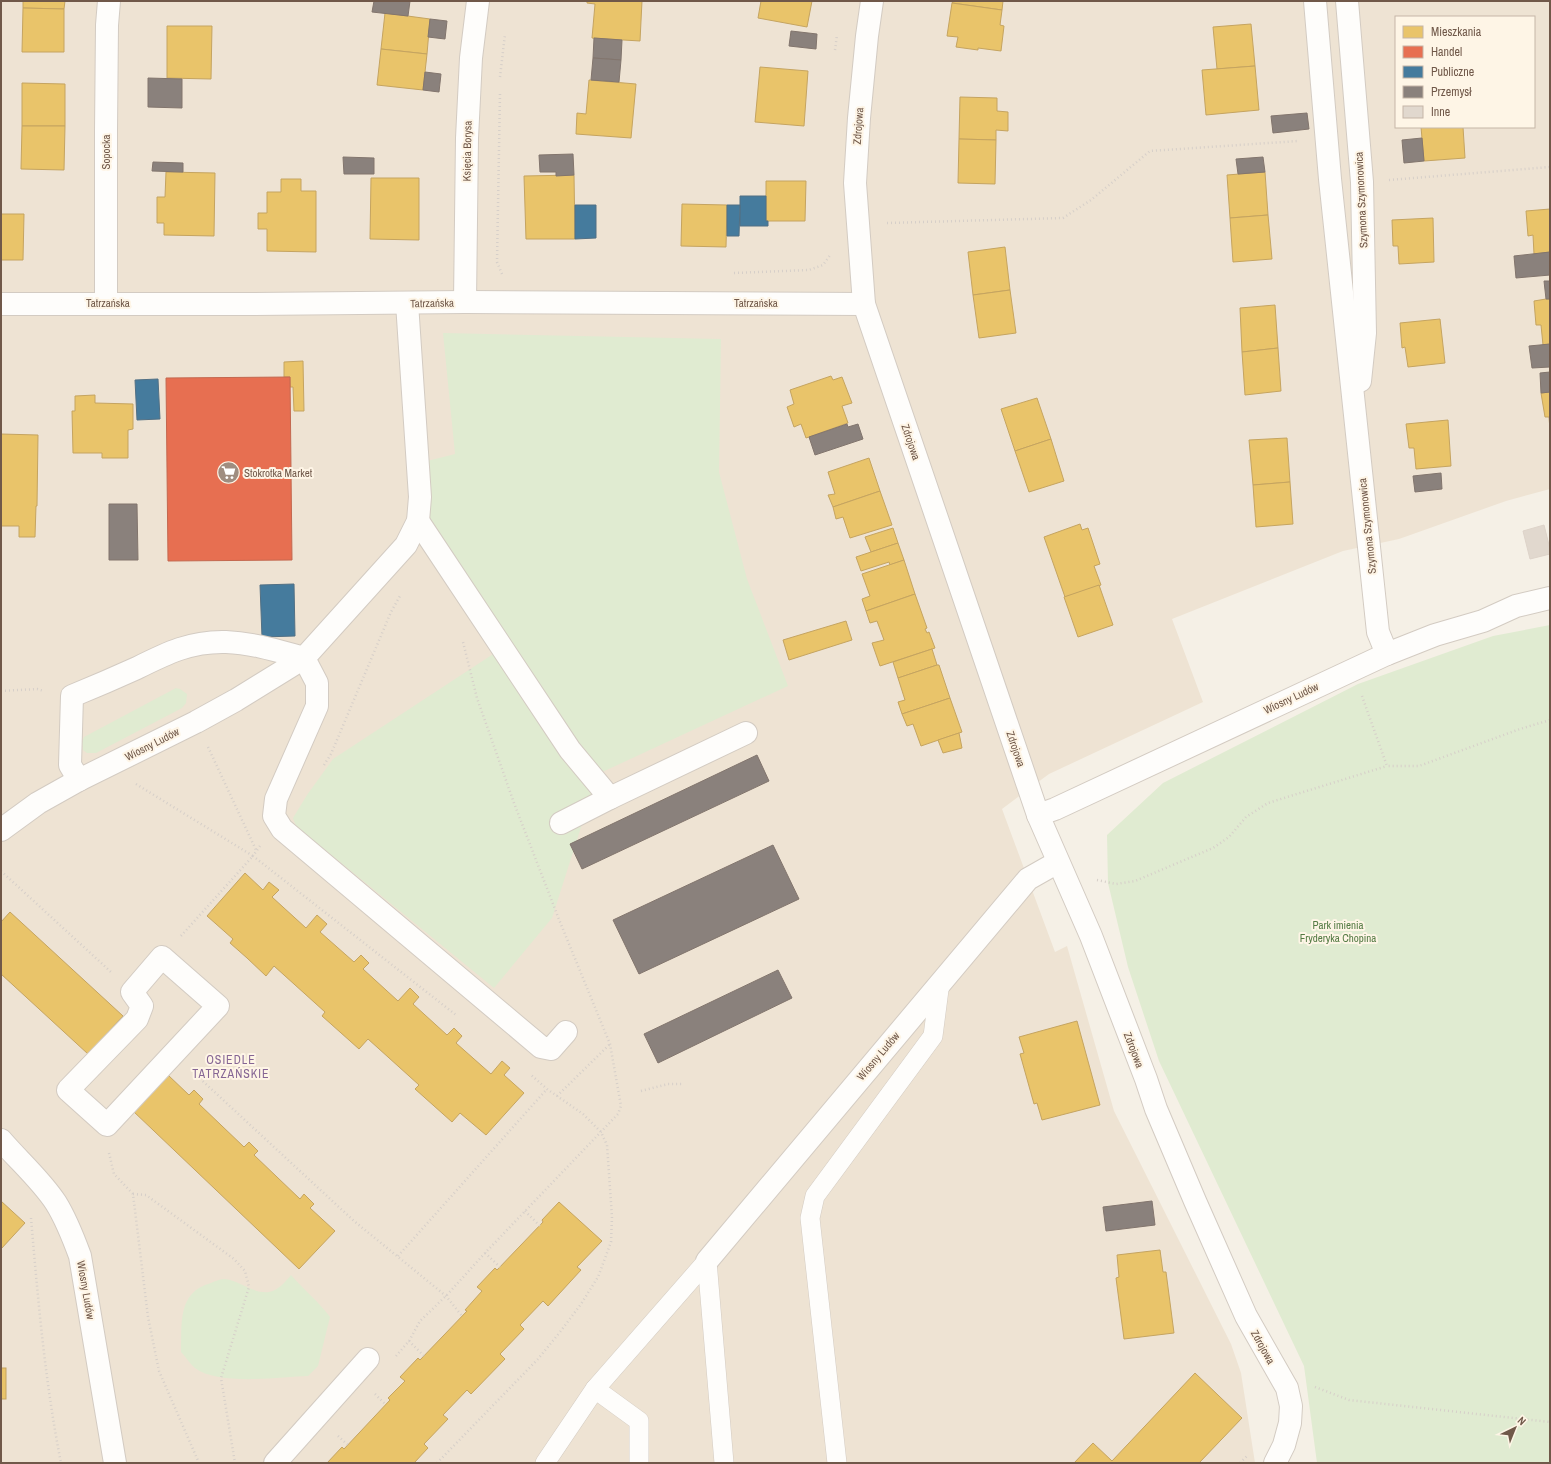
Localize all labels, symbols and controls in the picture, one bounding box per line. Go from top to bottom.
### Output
legend [1395,16,1535,128]
text: Mieszkania [1431,24,1482,40]
text: Handel [1431,44,1462,60]
text: Publiczne [1431,64,1474,80]
text: Przemysł [1431,84,1472,100]
text: Inne [1431,104,1450,120]
street label: Zdrojowa [850,107,866,145]
street label: Księcia Borysa [459,121,475,181]
street label: Sopocka [99,134,113,170]
street label: Szymona Szymonowica [1351,152,1371,248]
street label: Tatrzańska [86,296,130,310]
street label: Tatrzańska [410,296,454,310]
street label: Tatrzańska [734,296,778,310]
street label: Zdrojowa [898,422,924,462]
supermarket icon: Stokrotka Market [216,460,242,486]
place label: Stokrotka Market [244,466,313,480]
street label: Szymona Szymonowica [1355,477,1379,575]
street label: Wiosny Ludów [1261,679,1321,717]
street label: Wiosny Ludów [122,724,182,764]
street label: Zdrojowa [1003,729,1029,769]
park label: Park imienia Fryderyka Chopina [1300,918,1376,945]
street label: Wiosny Ludów [854,1028,903,1083]
street label: Zdrojowa [1121,1030,1147,1070]
district label: OSIEDLE TATRZAŃSKIE [192,1052,270,1082]
street label: Wiosny Ludów [74,1260,98,1321]
street label: Zdrojowa [1248,1327,1278,1367]
north arrow [1495,1408,1535,1448]
text: N [1515,1413,1529,1428]

